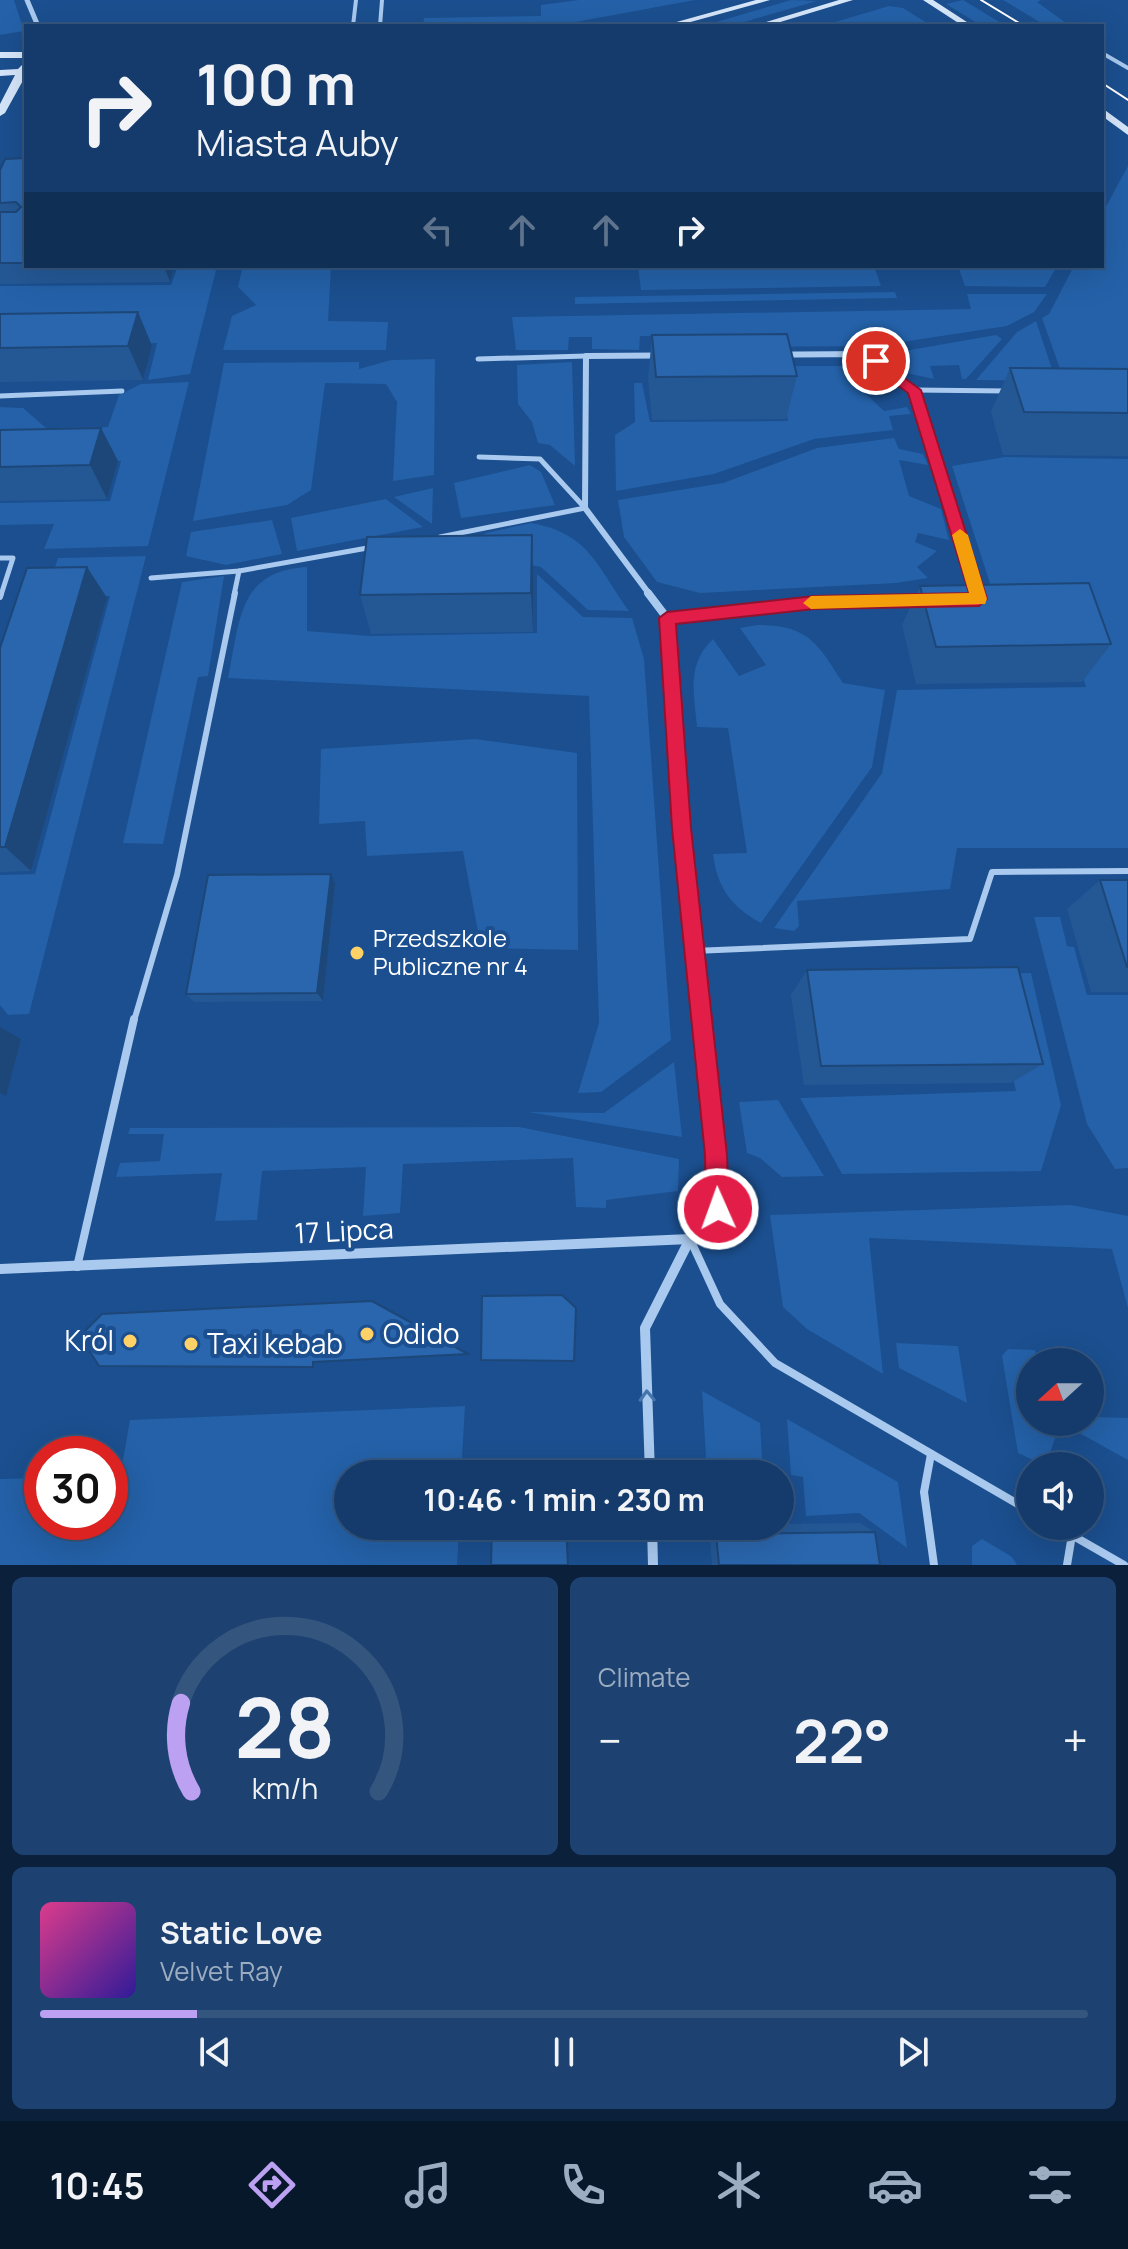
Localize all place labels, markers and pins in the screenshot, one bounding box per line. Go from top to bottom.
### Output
pin [842,327,910,395]
place label: Przedszkole Publiczne nr 4 [373,921,528,982]
marker: Przedszkole Publiczne nr 4 [348,944,366,962]
place label: Odido [383,1314,460,1352]
place label: Król [64,1321,114,1359]
place label: Taxi kebab [207,1324,343,1362]
marker: Odido [358,1325,376,1343]
marker: Król [121,1332,139,1350]
marker: Taxi kebab [182,1335,200,1353]

